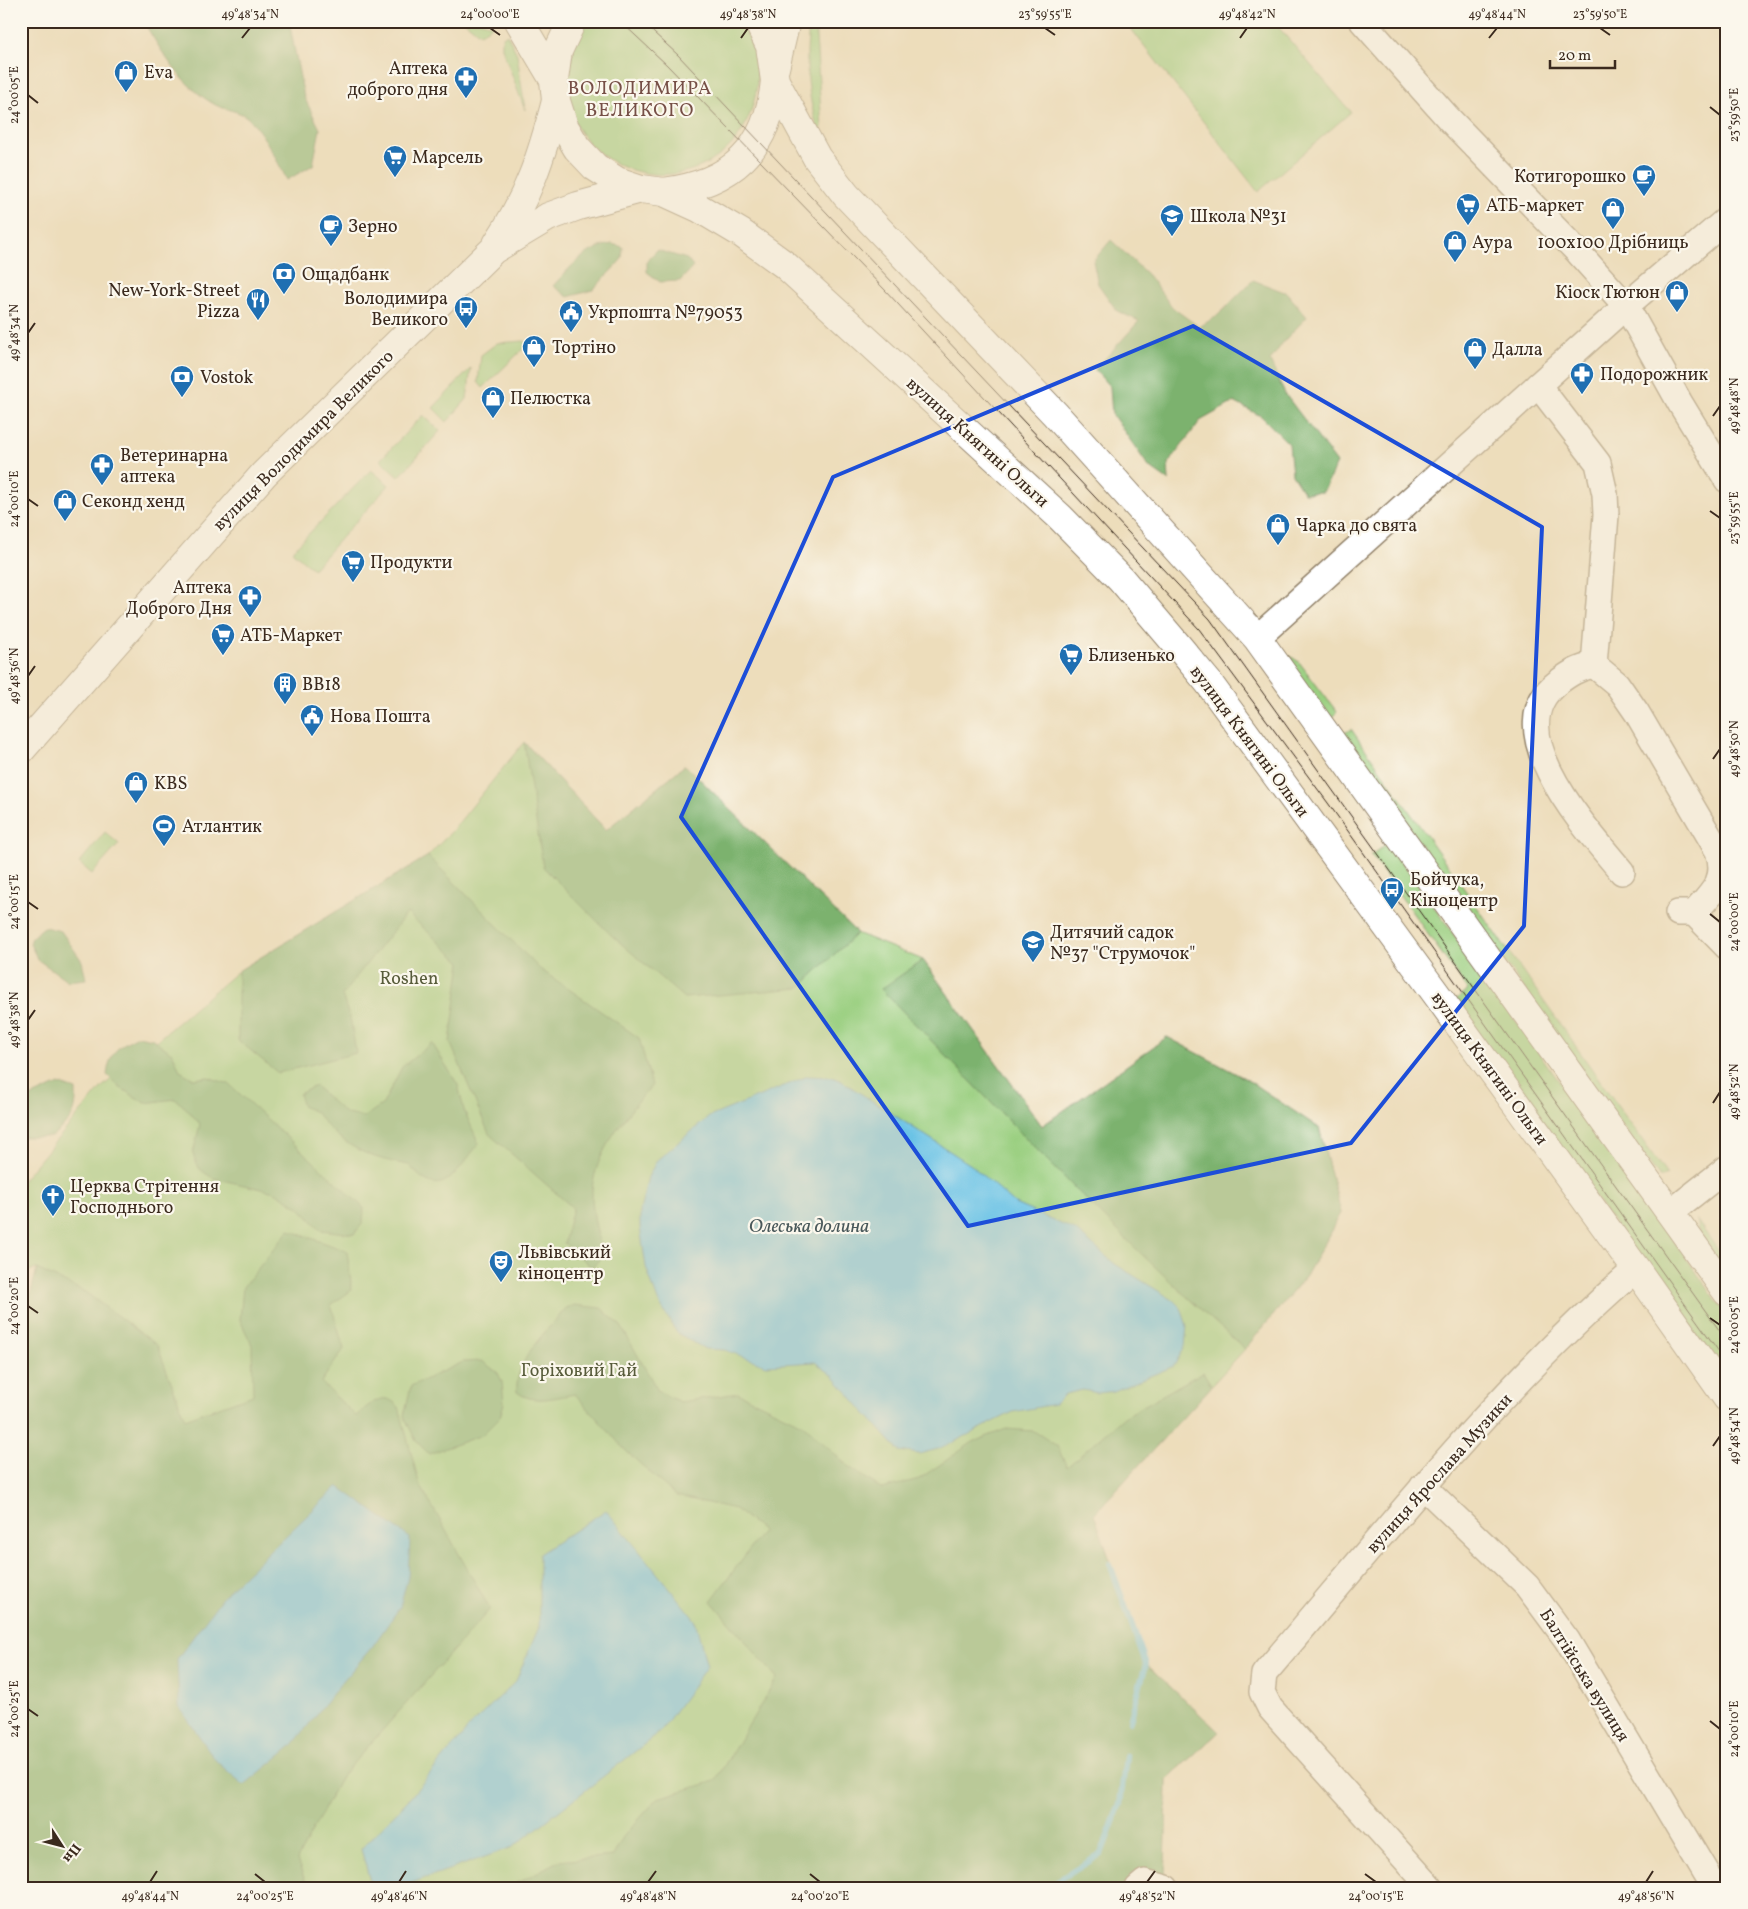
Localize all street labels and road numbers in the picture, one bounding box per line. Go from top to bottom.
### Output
street label: вулиця Володимира Великого [208,345,400,537]
street label: вулиця Княгині Ольги [900,372,1054,514]
street label: вулиця Княгині Ольги [1183,661,1314,823]
street label: вулиця Княгині Ольги [1424,987,1553,1151]
street label: вулиця Ярослава Музики [1361,1389,1519,1559]
street label: Балтійська вулиця [1533,1604,1635,1747]

